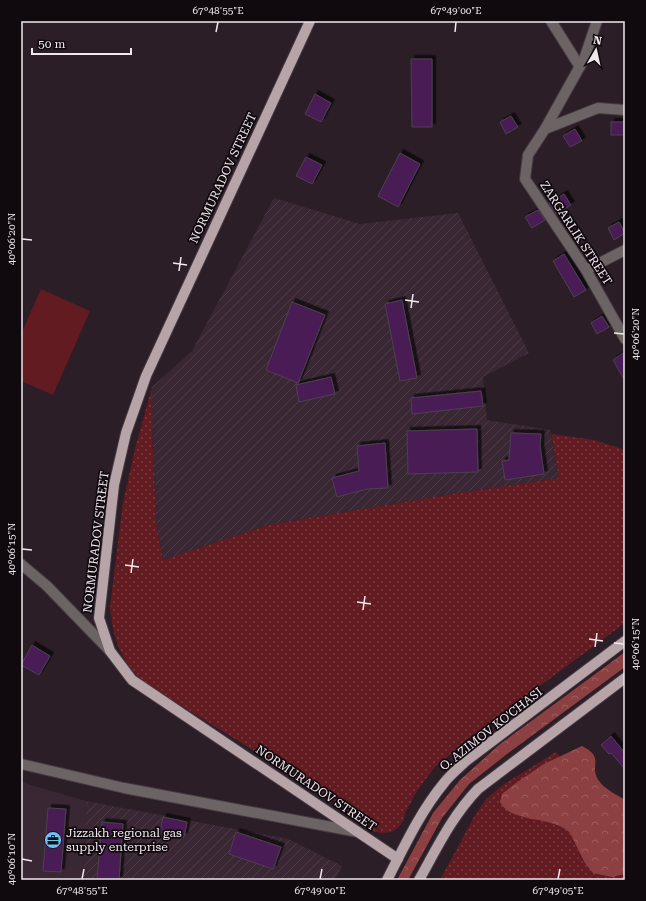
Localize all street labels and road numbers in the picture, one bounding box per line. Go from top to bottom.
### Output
street label: NORMURADOV STREET [187,111,259,245]
street label: ZARGARLIK STREET [537,178,615,288]
street label: NORMURADOV STREET [80,470,112,614]
street label: O. AZIMOV KO'CHASI [437,685,545,773]
street label: NORMURADOV STREET [253,742,379,834]

